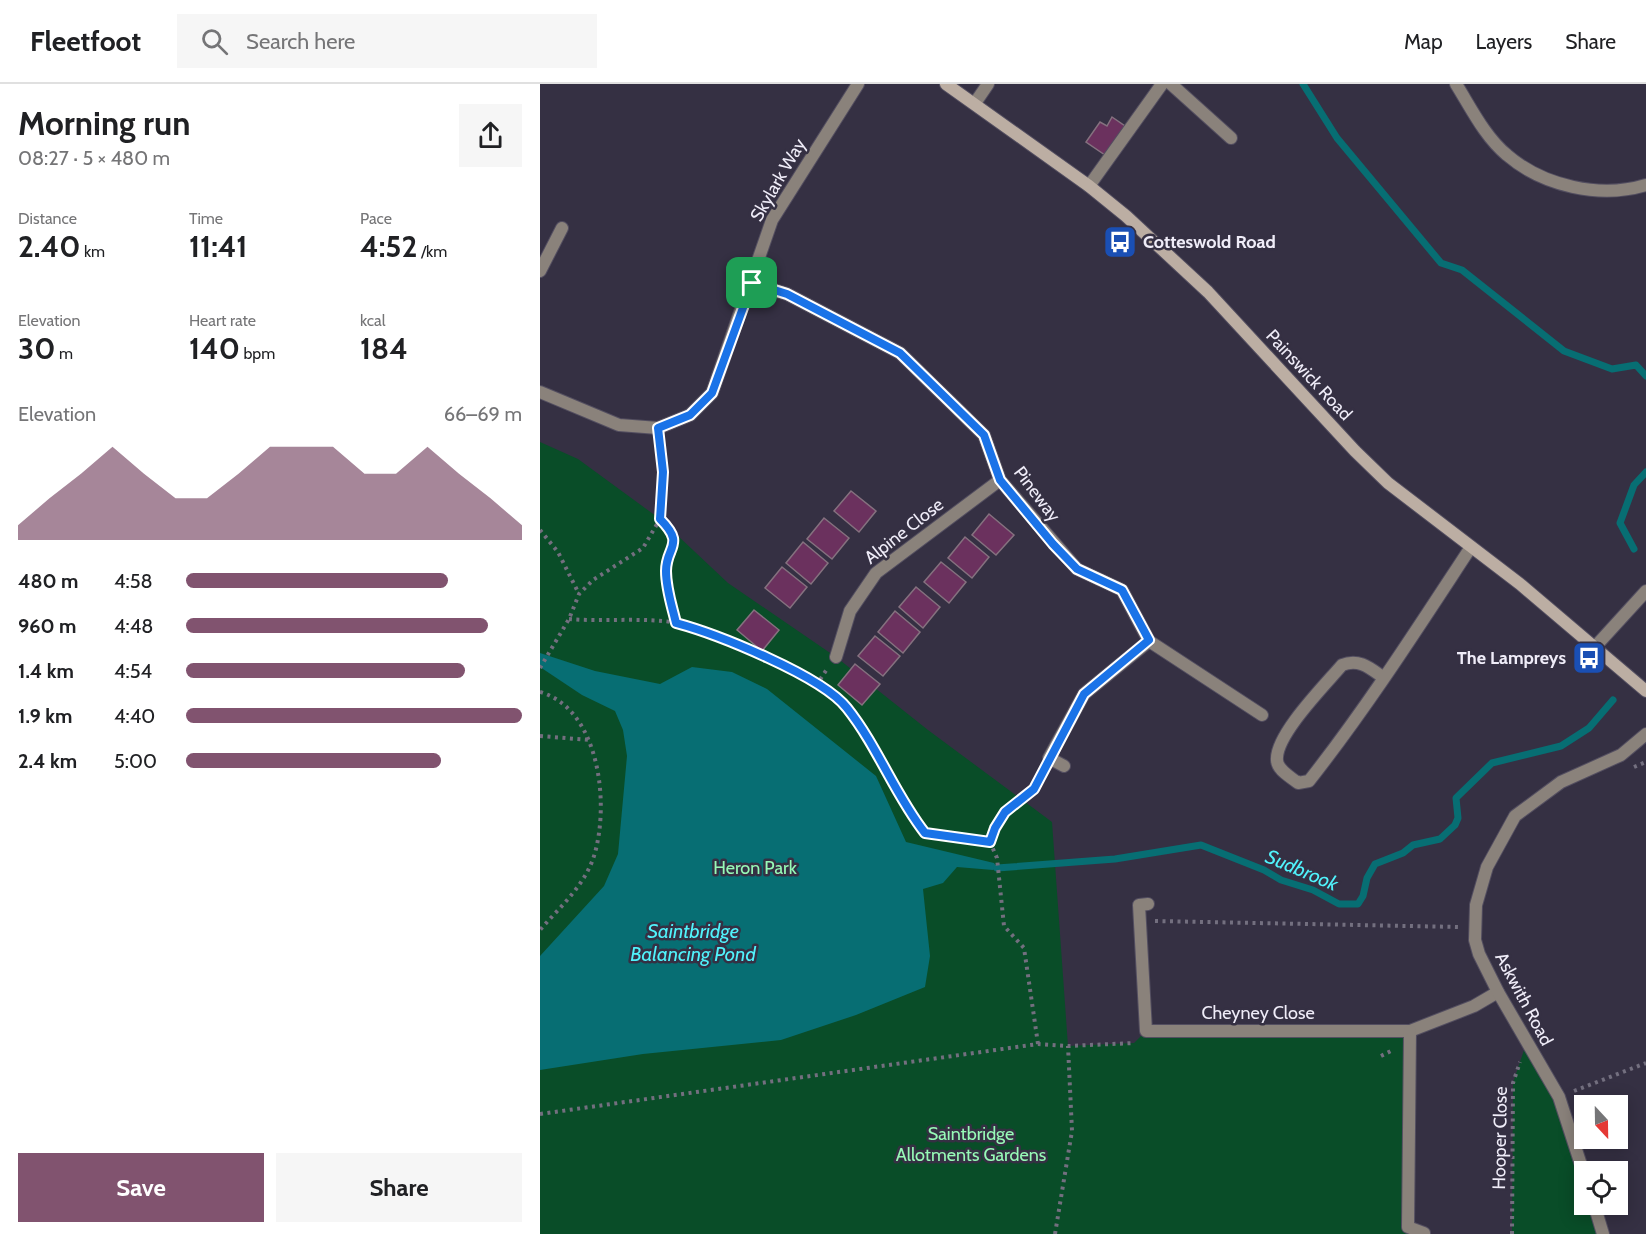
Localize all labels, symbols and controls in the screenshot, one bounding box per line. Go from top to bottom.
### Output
search box [177,14,597,68]
text: Fleetfoot [30,24,141,58]
icon: search [198,25,231,58]
text: Search here [246,28,355,55]
text: Map [1404,29,1443,54]
text: Layers [1476,29,1532,54]
text: Share [1565,29,1616,54]
text: Morning run [18,103,190,143]
button: share [459,104,522,167]
street label: Skylark Way [745,135,811,225]
text: 08:27 · 5 × 480 m [18,146,170,170]
text: Distance [18,209,77,228]
text: Time [189,209,223,228]
text: Pace [360,209,392,228]
bus stop icon: Cotteswold Road [1102,224,1138,260]
text: 2.40 [18,228,80,265]
text: 11:41 [189,228,247,265]
text: 4:52 [360,228,417,265]
place label: Cotteswold Road [1143,231,1276,253]
text: km [80,242,105,261]
text: /km [417,242,447,261]
pin [726,257,777,308]
icon: arrive [735,266,768,299]
text: Elevation [18,311,81,330]
text: Heart rate [189,311,256,330]
text: kcal [360,311,386,330]
street label: Painswick Road [1261,325,1357,425]
text: 30 [18,330,55,367]
text: 140 [189,330,240,367]
text: 184 [360,330,408,367]
text: m [55,344,73,363]
text: bpm [240,344,275,363]
text: Elevation [18,402,96,426]
text: 66–69 m [444,402,522,426]
street label: Pineway [1009,462,1065,526]
street label: Alpine Close [860,493,948,569]
text: 480 m [18,569,79,593]
text: 4:58 [114,569,153,593]
text: 960 m [18,614,76,638]
text: 4:48 [114,614,153,638]
bus stop icon: The Lampreys [1571,640,1607,676]
place label: The Lampreys [1457,647,1566,669]
text: 1.4 km [18,659,74,683]
text: 4:54 [114,659,152,683]
text: 1.9 km [18,704,72,728]
text: 4:40 [114,704,155,728]
text: 2.4 km [18,749,77,773]
text: 5:00 [114,749,157,773]
water label: Sudbrook [1262,844,1343,897]
park label: Heron Park [713,857,798,879]
water label: Saintbridge Balancing Pond [630,919,756,966]
street label: Askwith Road [1490,949,1558,1049]
street label: Cheyney Close [1201,1002,1315,1024]
street label: Hooper Close [1488,1086,1512,1190]
north arrow [1574,1095,1628,1149]
map controls [1574,1095,1628,1215]
park label: Saintbridge Allotments Gardens [896,1123,1046,1166]
button: Save [18,1153,264,1222]
button: Share [276,1153,522,1222]
button: locate [1574,1161,1628,1215]

